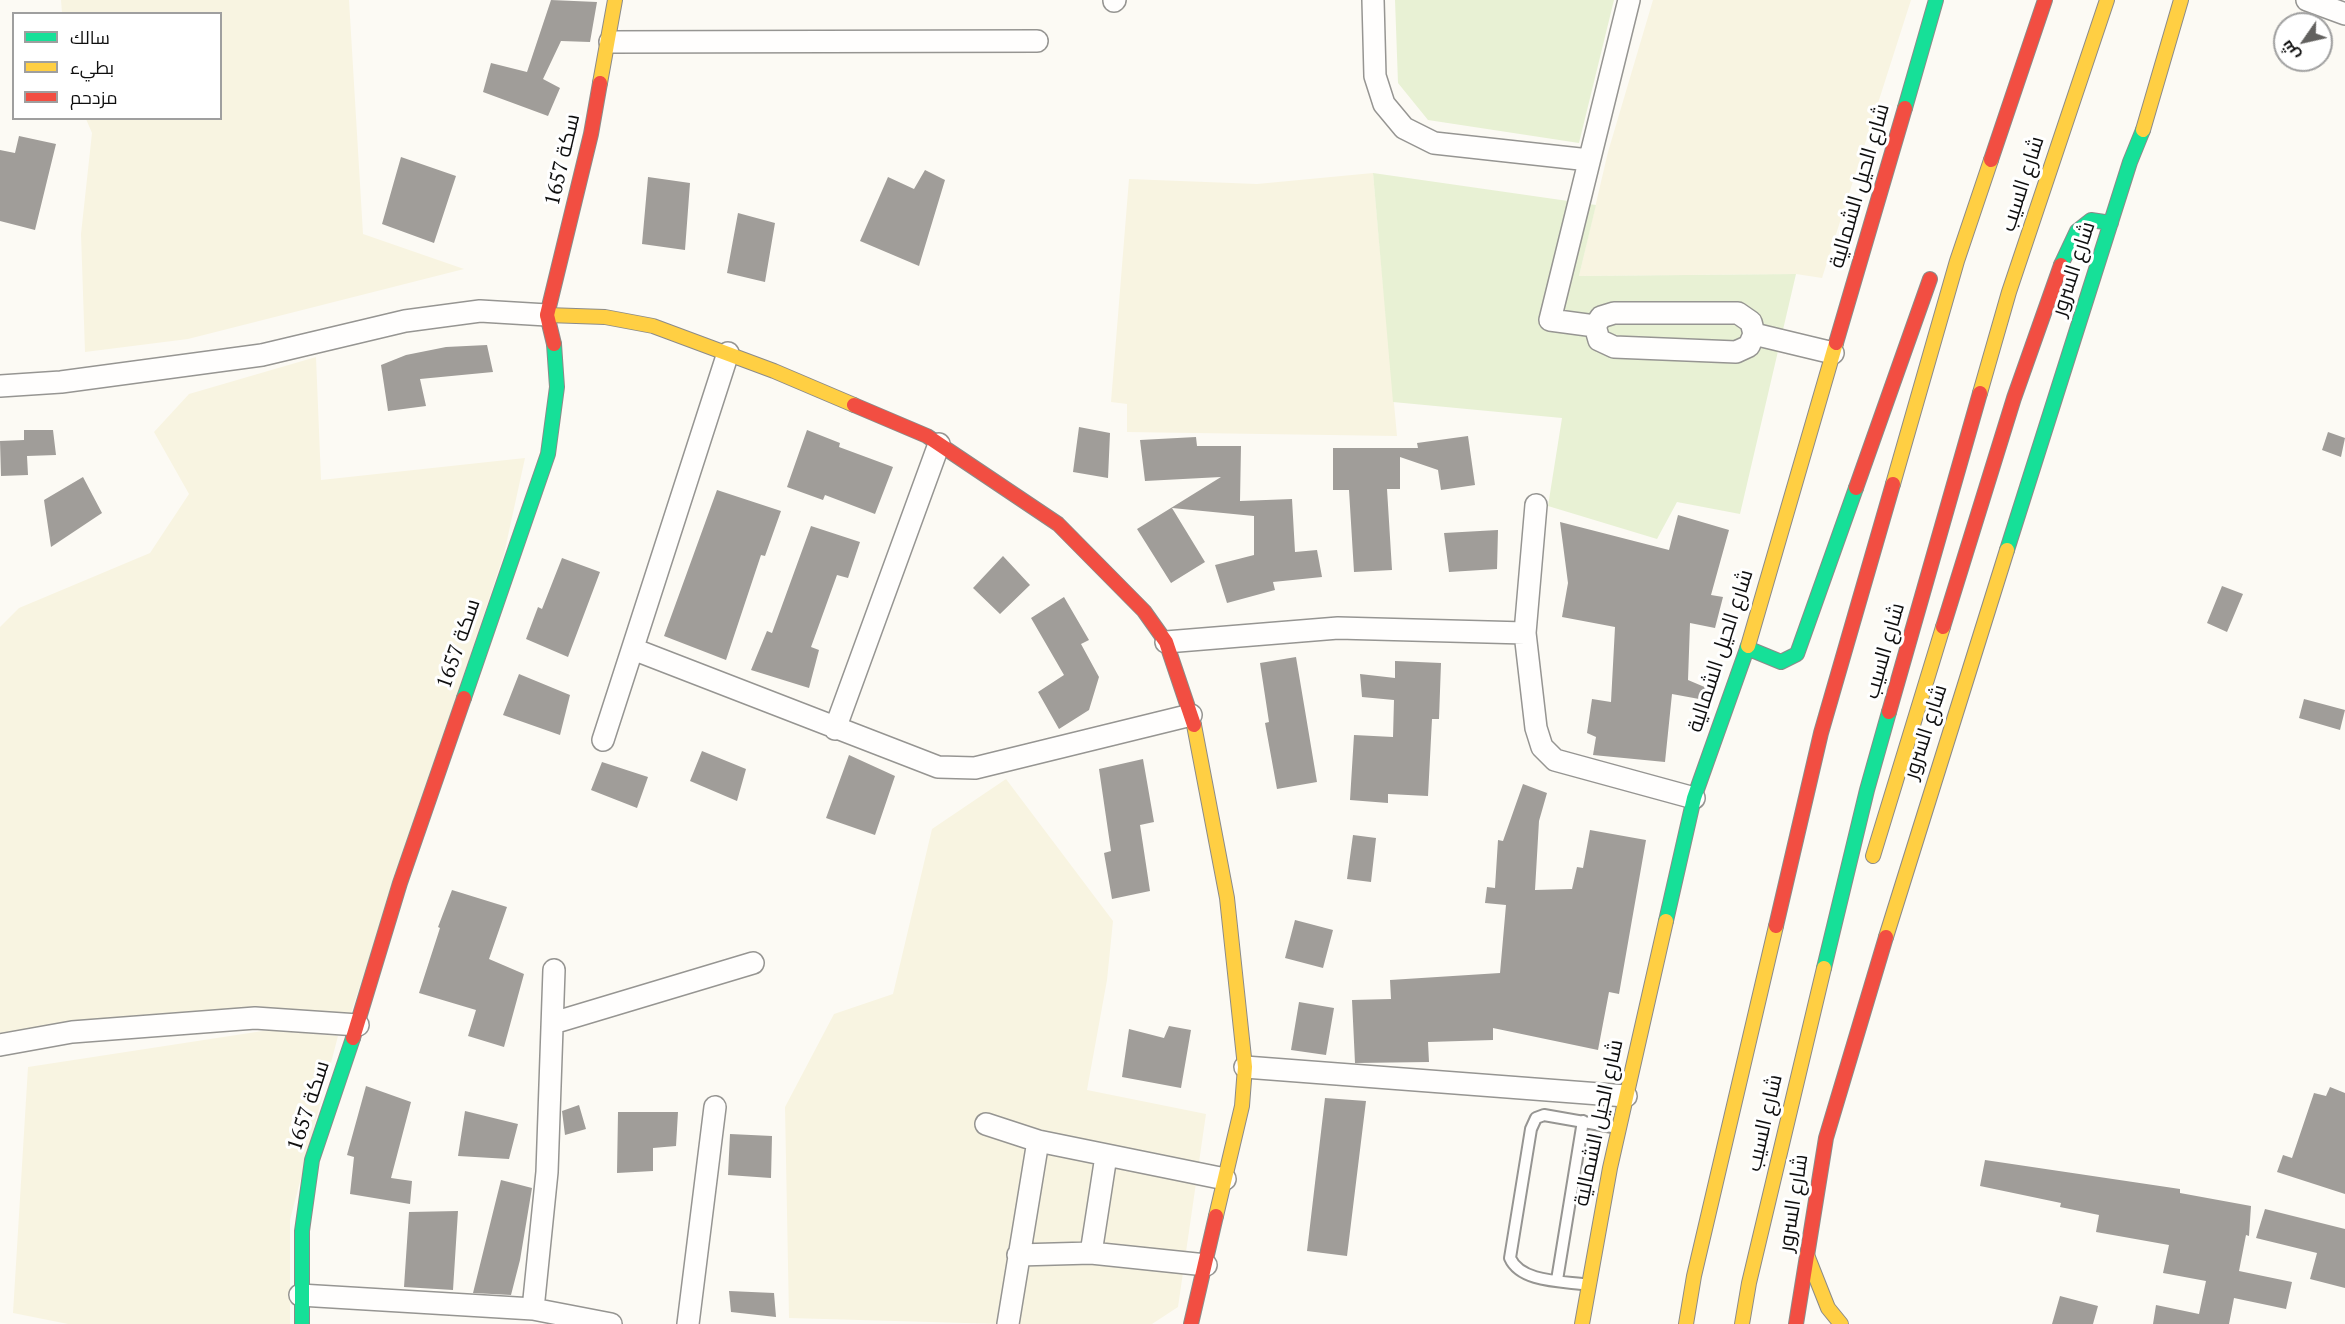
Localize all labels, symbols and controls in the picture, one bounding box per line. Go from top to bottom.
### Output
legend [12,12,222,120]
north arrow [2273,12,2333,72]
text: سالك [70,25,110,49]
text: ش [2275,36,2305,66]
text: بطيء [70,55,114,79]
text: مزدحم [70,85,118,109]
street label: شارع الحيل الشمالية [1824,101,1896,271]
street label: سكة 1657 [540,112,586,208]
street label: شارع السيب [1996,133,2050,235]
street label: شارع السرور [2047,218,2101,320]
street label: شارع الحيل الشمالية [1683,566,1759,736]
street label: سكة 1657 [432,596,486,692]
street label: شارع السيب [1859,600,1911,702]
street label: شارع السرور [1899,681,1953,783]
street label: شارع الحيل الشمالية [1569,1037,1629,1209]
street label: سكة 1657 [283,1058,335,1154]
street label: شارع السيب [1742,1072,1788,1174]
street label: شارع السرور [1774,1153,1814,1253]

